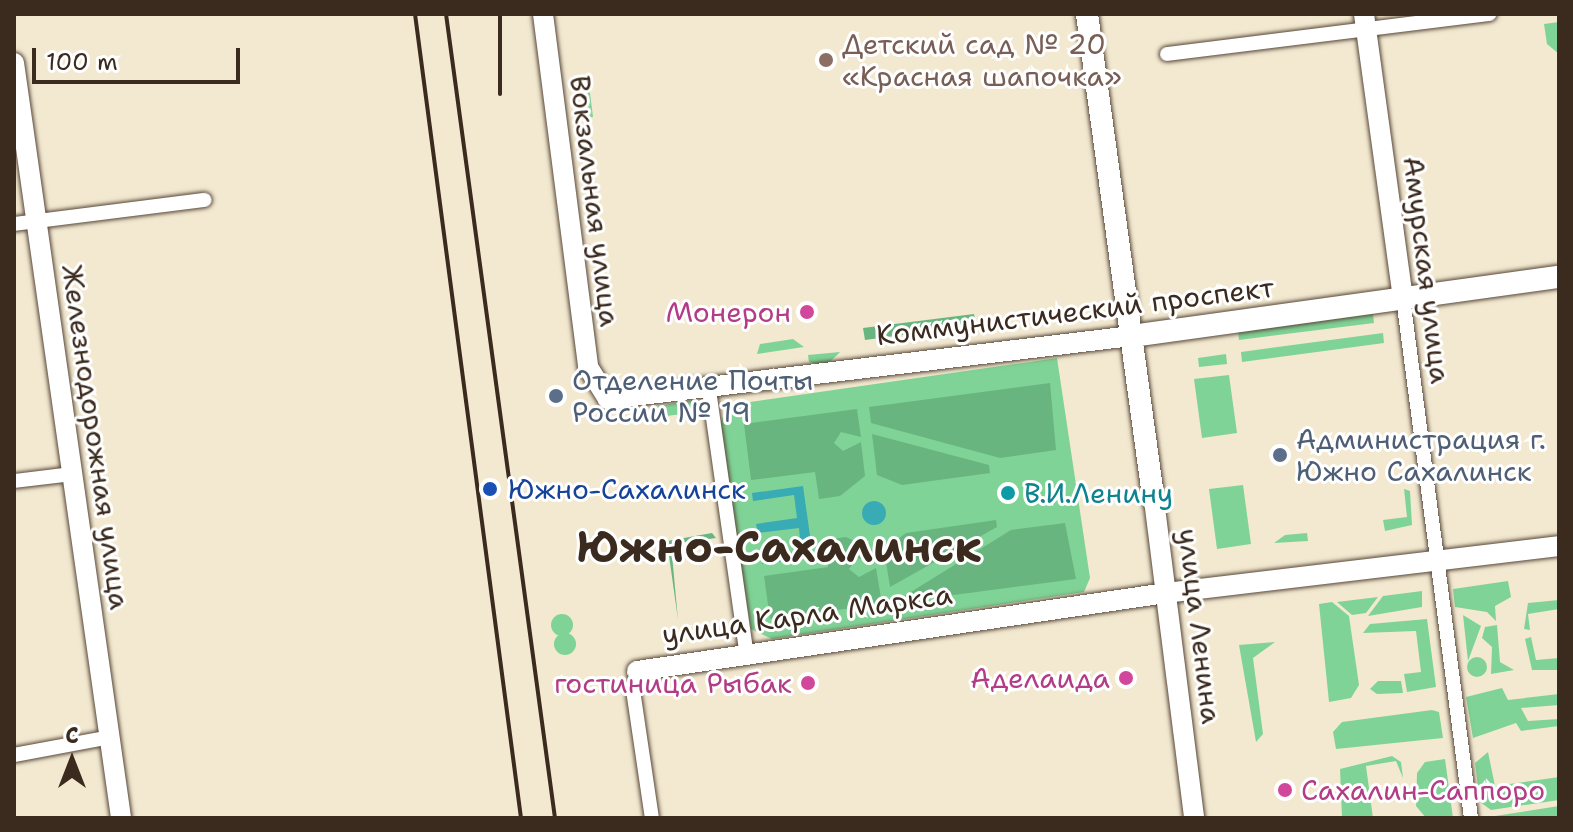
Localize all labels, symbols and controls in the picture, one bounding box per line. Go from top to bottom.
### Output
place label: Детский сад № 20 «Красная шапочка» [842,27,1122,93]
scale bar [36,32,244,82]
text: 100 m [46,46,118,78]
marker: Детский сад № 20 «Красная шапочка» [817,51,835,69]
street label: Вокзальная улица [563,74,627,328]
street label: Амурская улица [1396,154,1458,386]
street label: Железнодорожная улица [55,262,137,612]
street label: Коммунистический проспект [874,270,1276,352]
place label: Монерон [666,295,791,329]
marker: Монерон [798,303,816,321]
place label: Отделение Почты России № 19 [572,363,813,429]
marker: Отделение Почты России № 19 [547,387,565,405]
place label: Администрация г. Южно Сахалинск [1296,422,1546,488]
marker: Администрация г. Южно Сахалинск [1271,446,1289,464]
place label: Южно-Сахалинск [508,472,746,506]
place label: В.И.Ленину [1024,476,1173,510]
marker: Южно-Сахалинск [479,478,501,500]
marker: В.И.Ленину [999,484,1017,502]
district label: Южно-Сахалинск [576,521,982,573]
street label: улица Ленина [1171,526,1229,726]
street label: улица Карла Маркса [660,577,954,651]
place label: Аделаида [970,661,1110,695]
place label: гостиница Рыбак [554,666,792,700]
marker: Аделаида [1117,669,1135,687]
marker: гостиница Рыбак [799,674,817,692]
north arrow [32,720,112,800]
text: С [65,721,79,750]
place label: Сахалин-Саппоро [1301,773,1545,807]
marker: Сахалин-Саппоро [1276,781,1294,799]

